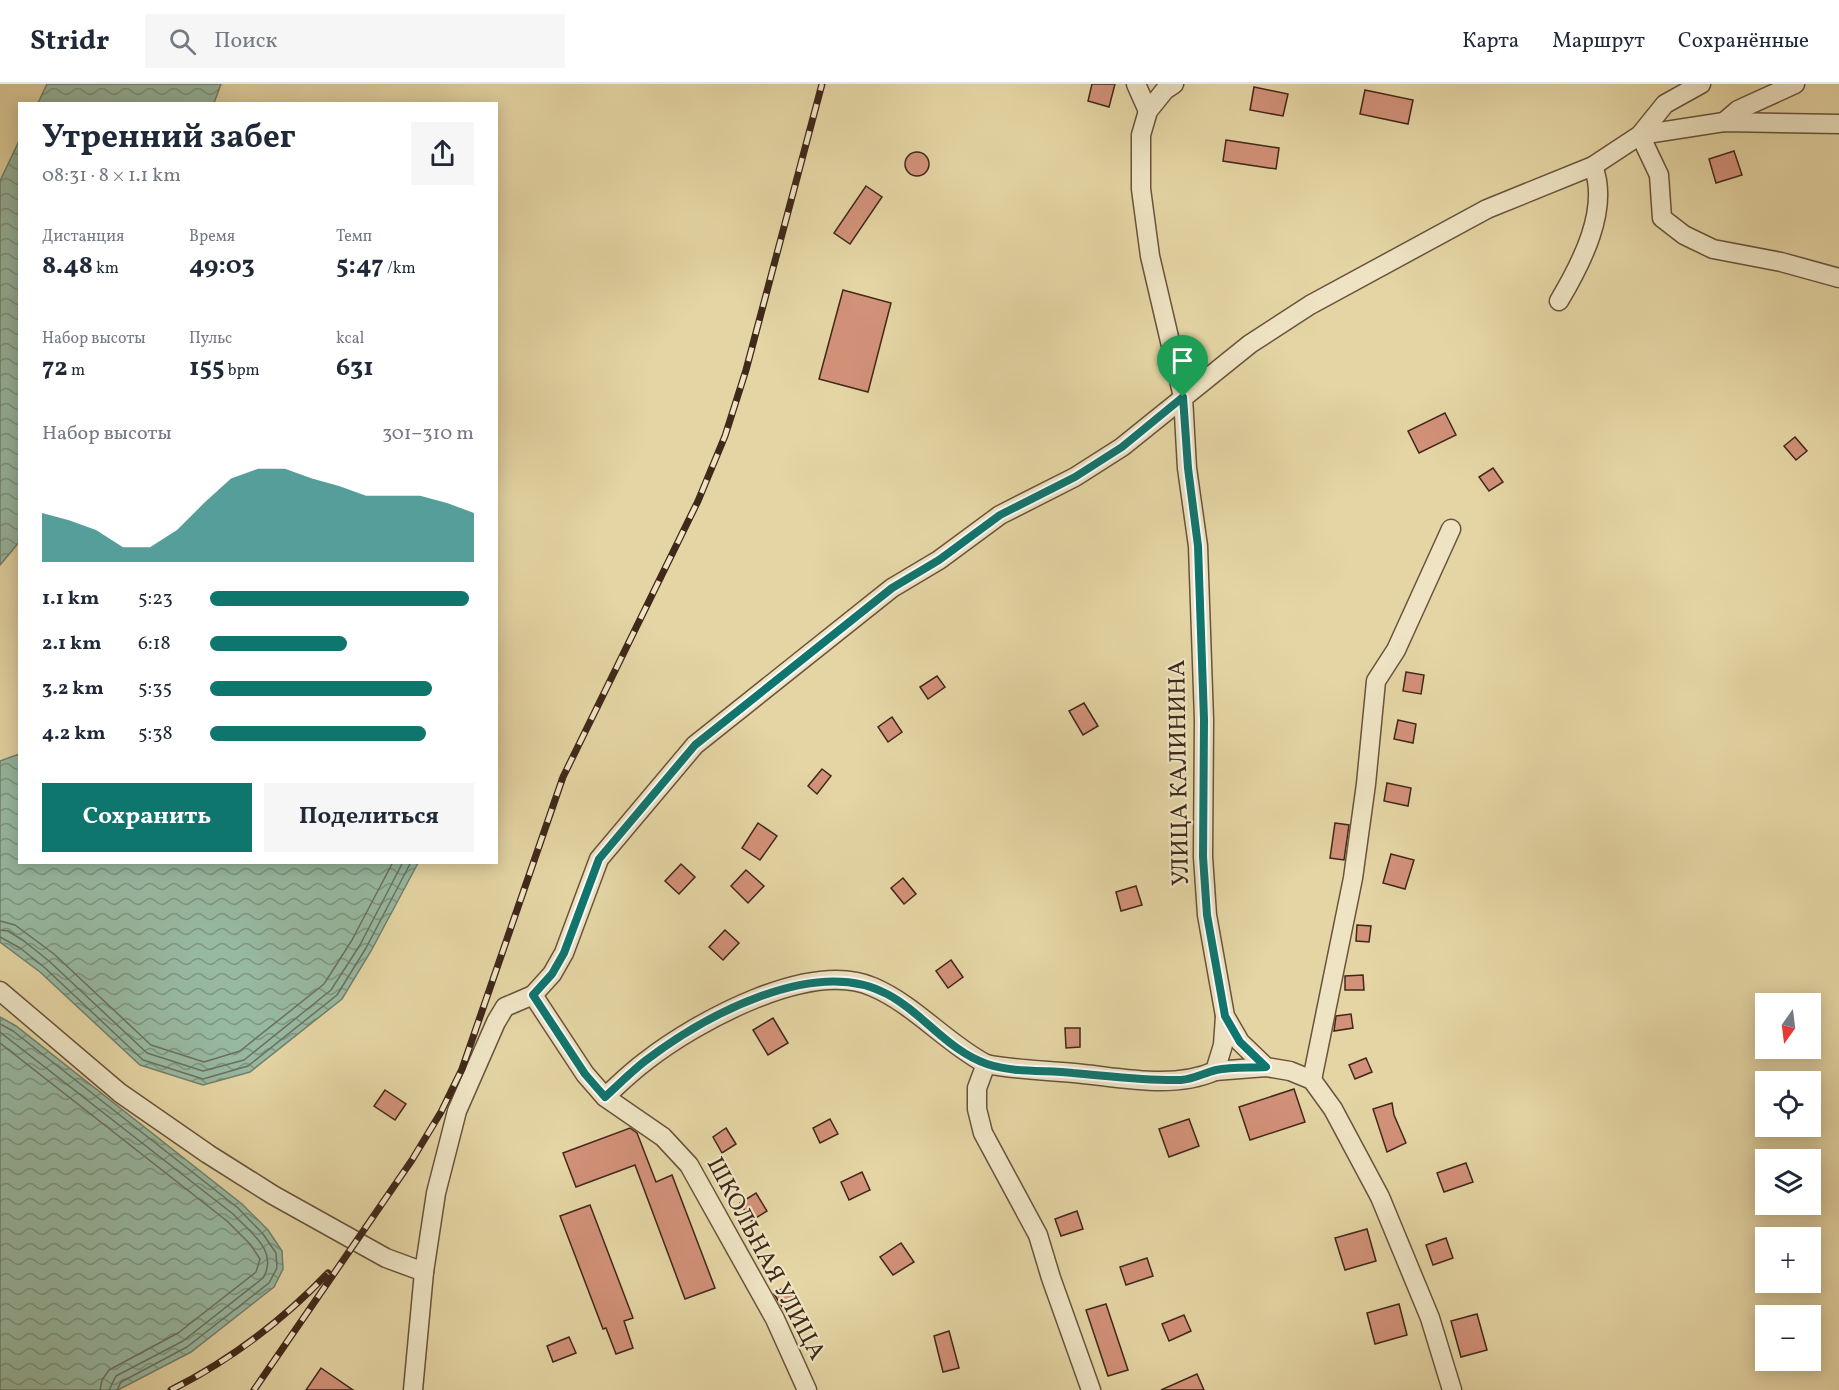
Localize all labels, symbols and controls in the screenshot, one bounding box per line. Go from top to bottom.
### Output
search box [145,14,565,68]
text: Stridr [30,22,109,61]
icon: search [166,25,199,58]
text: Поиск [214,26,277,57]
text: Карта [1462,27,1519,56]
text: Маршрут [1552,27,1645,56]
text: Сохранённые [1678,27,1809,56]
text: Утренний забег [42,116,296,162]
button: share [411,122,474,185]
text: 08:31 · 8 × 1.1 km [42,162,181,190]
text: Дистанция [42,226,124,248]
text: Время [189,226,235,248]
text: Темп [336,226,372,248]
text: 8.48 [42,248,93,284]
text: 49:03 [189,248,255,284]
text: 5:47 [336,248,384,284]
text: km [93,258,119,280]
text: /km [384,258,416,280]
text: Набор высоты [42,328,146,350]
text: Пульс [189,328,232,350]
text: kcal [336,328,364,350]
pin [1157,335,1208,397]
icon: arrive [1166,344,1199,377]
text: 72 [42,350,68,386]
text: 155 [189,350,224,386]
text: 631 [336,350,374,386]
text: m [68,360,85,382]
text: bpm [224,360,260,382]
text: Набор высоты [42,420,172,448]
text: 301–310 m [382,420,474,448]
text: 1.1 km [42,585,99,613]
text: 5:23 [138,585,173,613]
text: 2.1 km [42,630,102,658]
text: 6:18 [138,630,171,658]
street label: УЛИЦА КАЛИНИНА [1161,659,1199,886]
text: 3.2 km [42,675,104,703]
text: 5:35 [138,675,172,703]
text: 4.2 km [42,720,106,748]
text: 5:38 [138,720,173,748]
button: Сохранить [42,783,252,852]
button: Поделиться [264,783,474,852]
north arrow [1755,993,1821,1059]
map controls [1755,993,1821,1371]
button: locate [1755,1071,1821,1137]
button: layers [1755,1149,1821,1215]
street label: ШКОЛЬНАЯ УЛИЦА [697,1151,833,1367]
button: + [1755,1227,1821,1293]
button: − [1755,1305,1821,1371]

